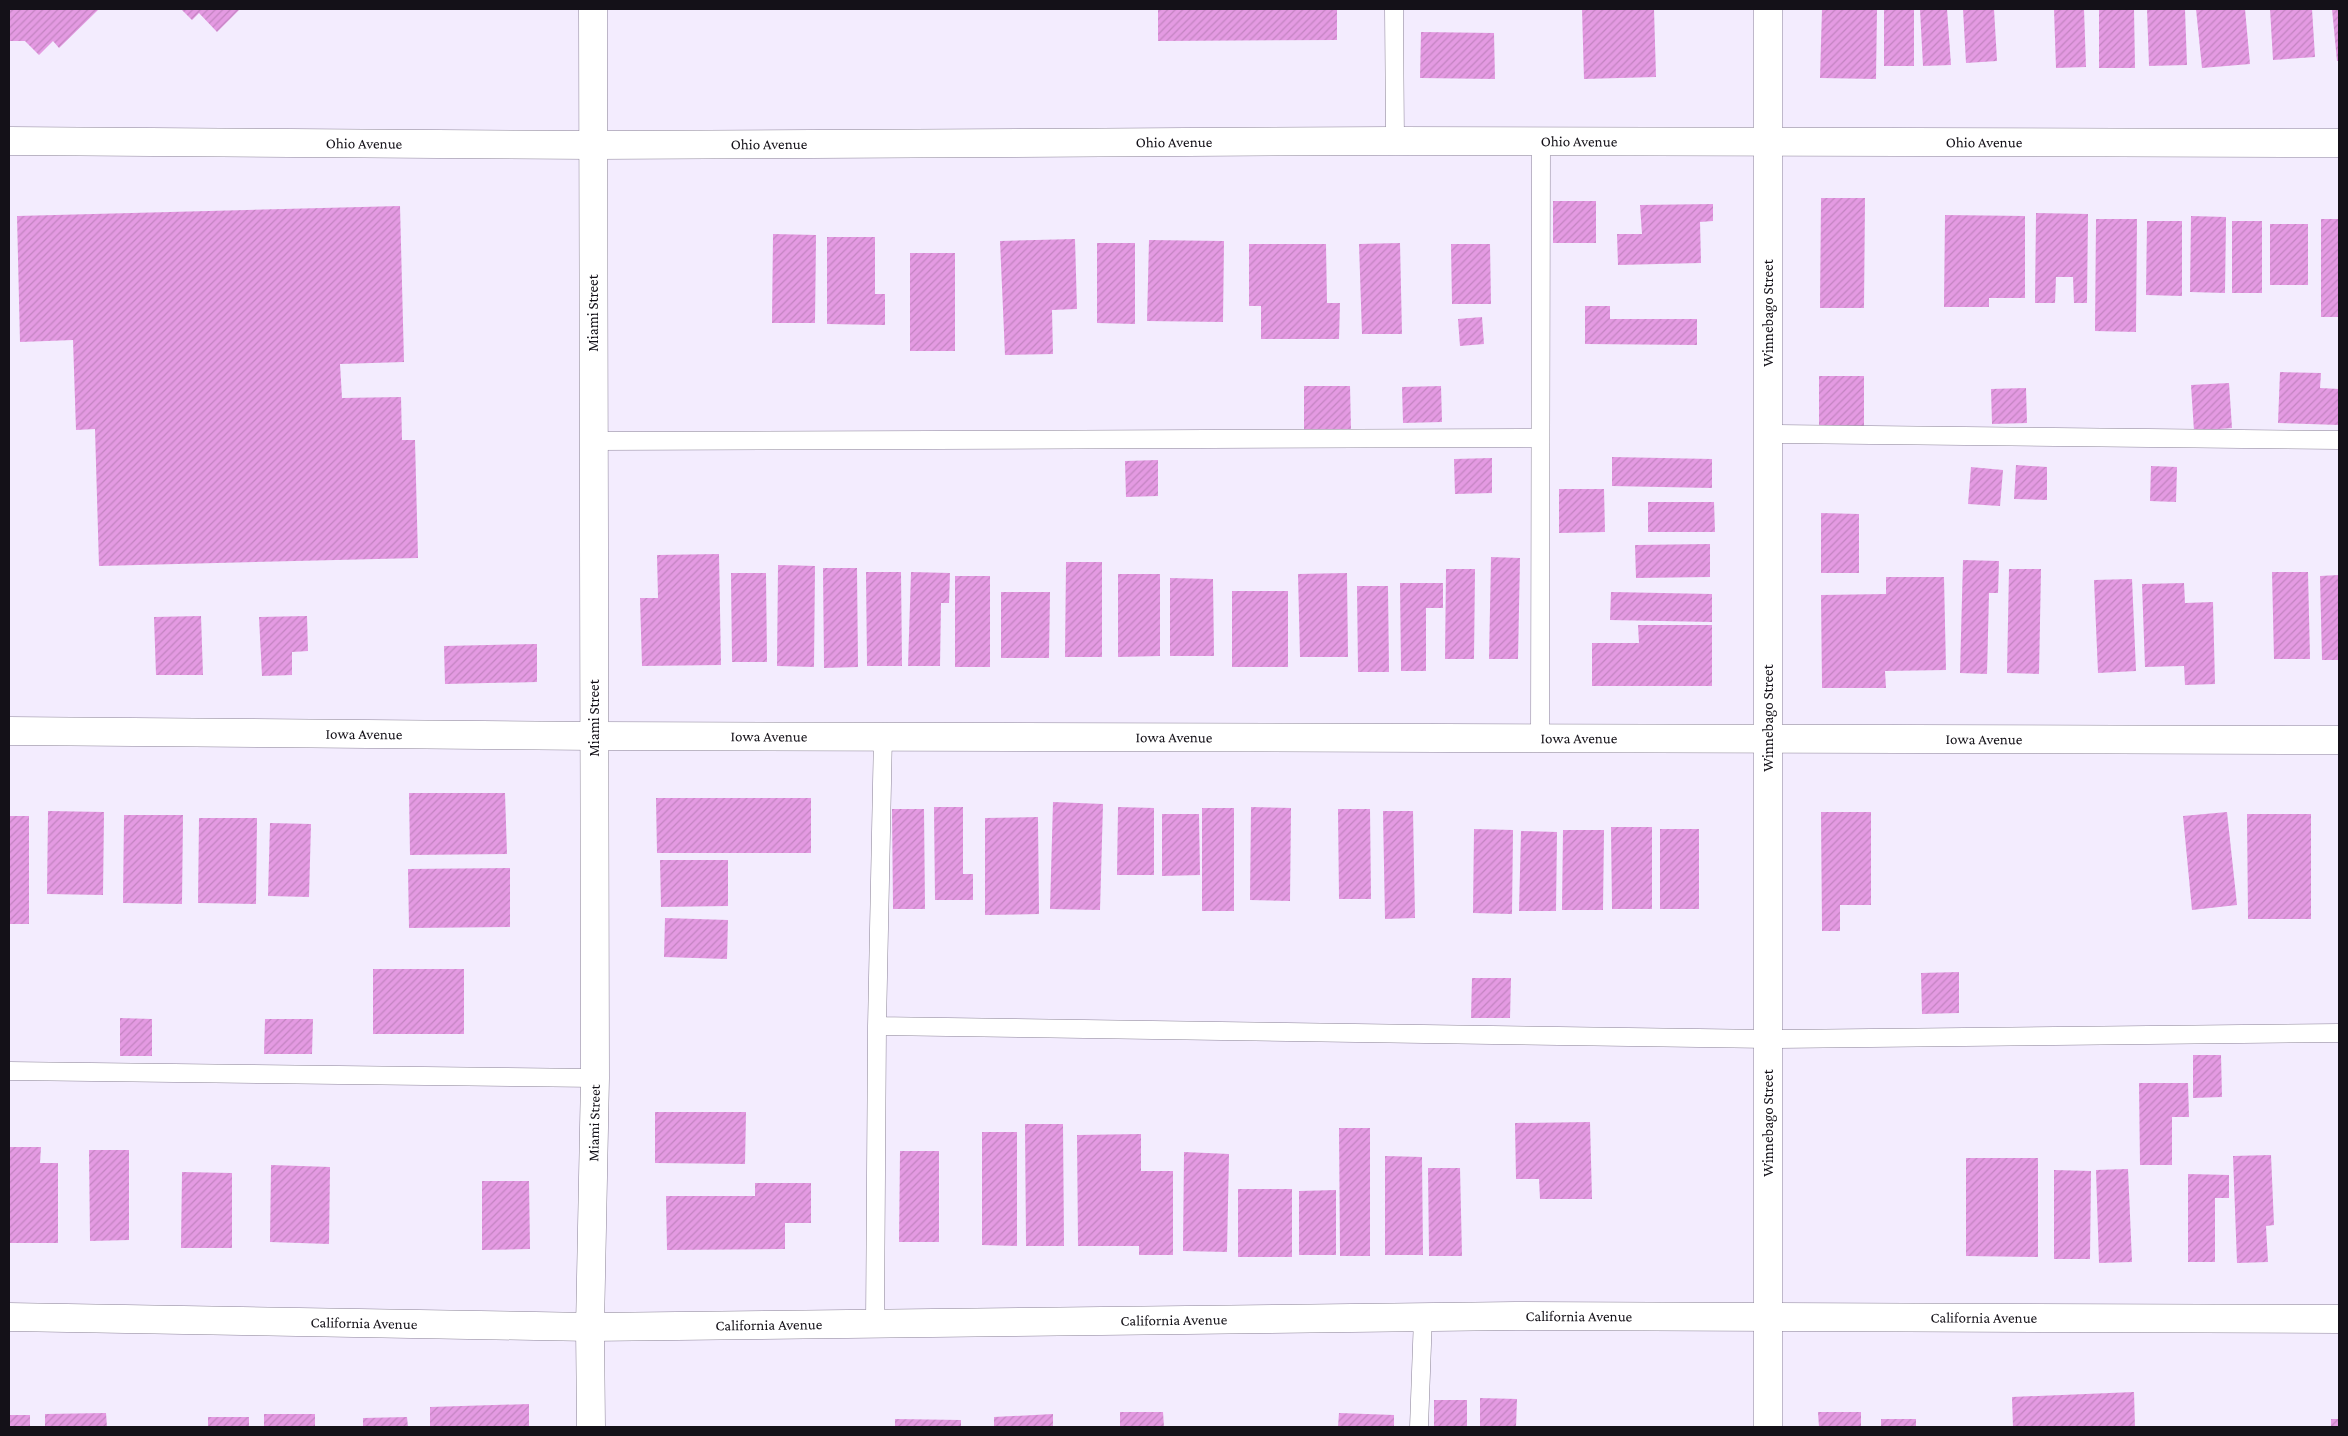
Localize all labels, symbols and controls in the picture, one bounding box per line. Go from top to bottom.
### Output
street label: Ohio Avenue [1541,133,1618,149]
street label: Ohio Avenue [1136,134,1213,150]
street label: Ohio Avenue [1946,134,2023,150]
street label: Ohio Avenue [326,135,403,152]
street label: Ohio Avenue [731,136,808,152]
street label: Winnebago Street [1760,258,1777,367]
street label: Miami Street [585,273,601,352]
street label: Winnebago Street [1760,663,1777,772]
street label: Miami Street [586,678,602,757]
street label: Iowa Avenue [325,726,403,742]
street label: Iowa Avenue [731,728,808,744]
street label: Iowa Avenue [1136,729,1213,745]
street label: Iowa Avenue [1541,730,1618,746]
street label: Iowa Avenue [1946,731,2023,747]
street label: Winnebago Street [1760,1068,1777,1177]
street label: Miami Street [585,1083,603,1162]
street label: California Avenue [1525,1308,1633,1324]
street label: California Avenue [1930,1310,2038,1326]
street label: California Avenue [1120,1311,1228,1329]
street label: California Avenue [310,1314,418,1332]
street label: California Avenue [715,1316,823,1334]

